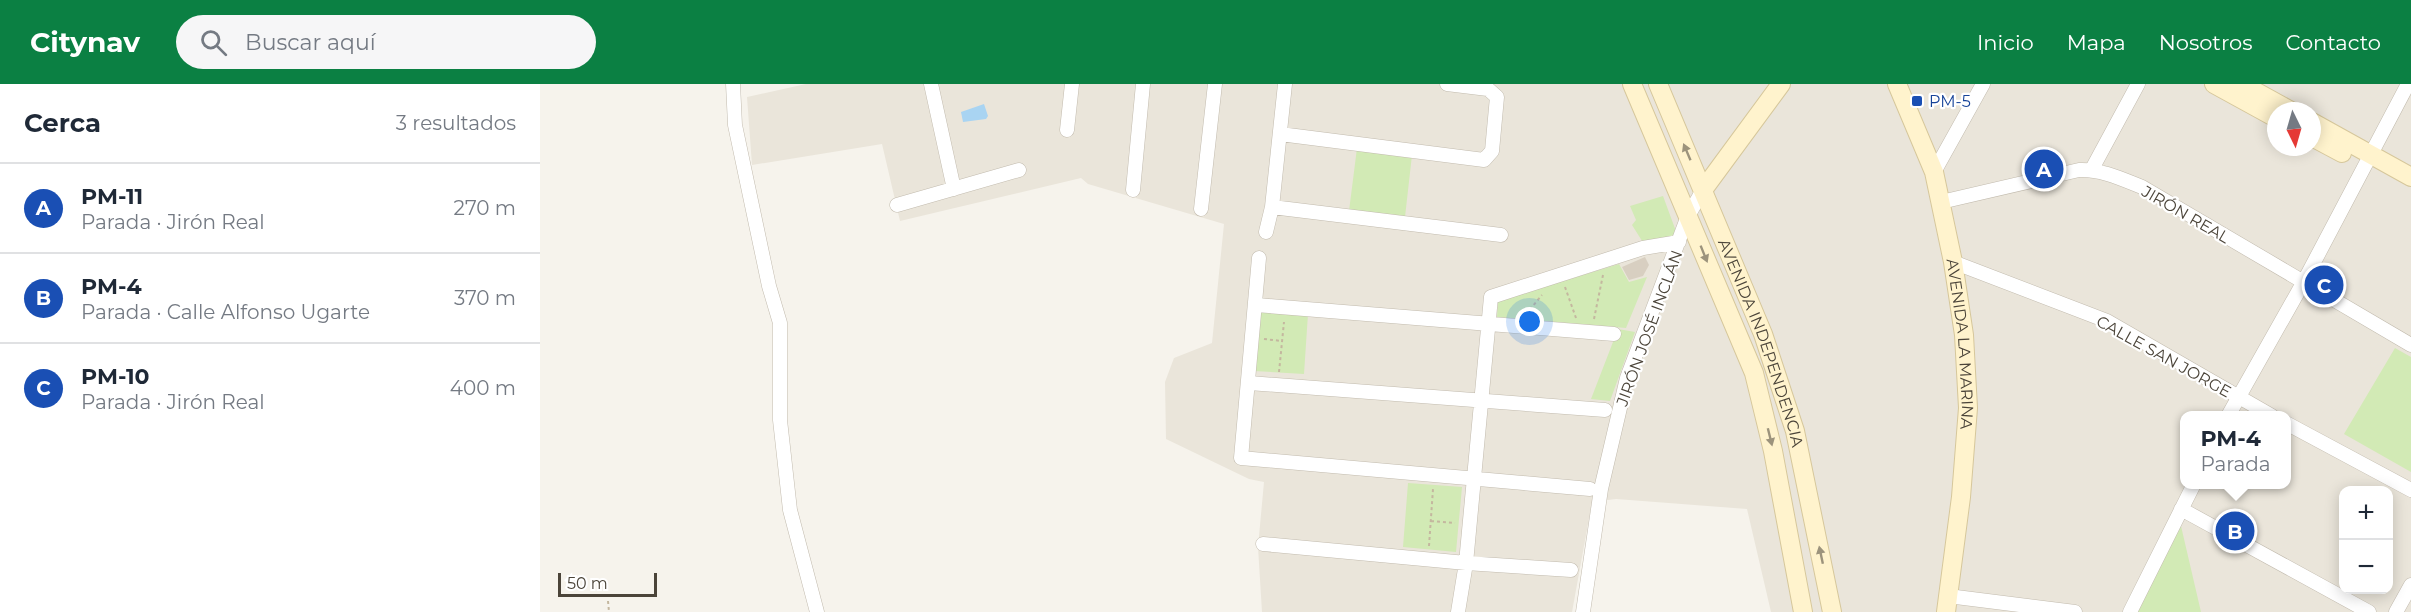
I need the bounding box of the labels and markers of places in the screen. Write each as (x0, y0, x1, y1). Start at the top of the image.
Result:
place label: PM-5 (1929, 92, 1971, 111)
marker: PM-5 (1910, 94, 1924, 108)
pin: A (2024, 146, 2064, 191)
pin: C (2304, 262, 2344, 308)
pin: B (2216, 508, 2254, 554)

